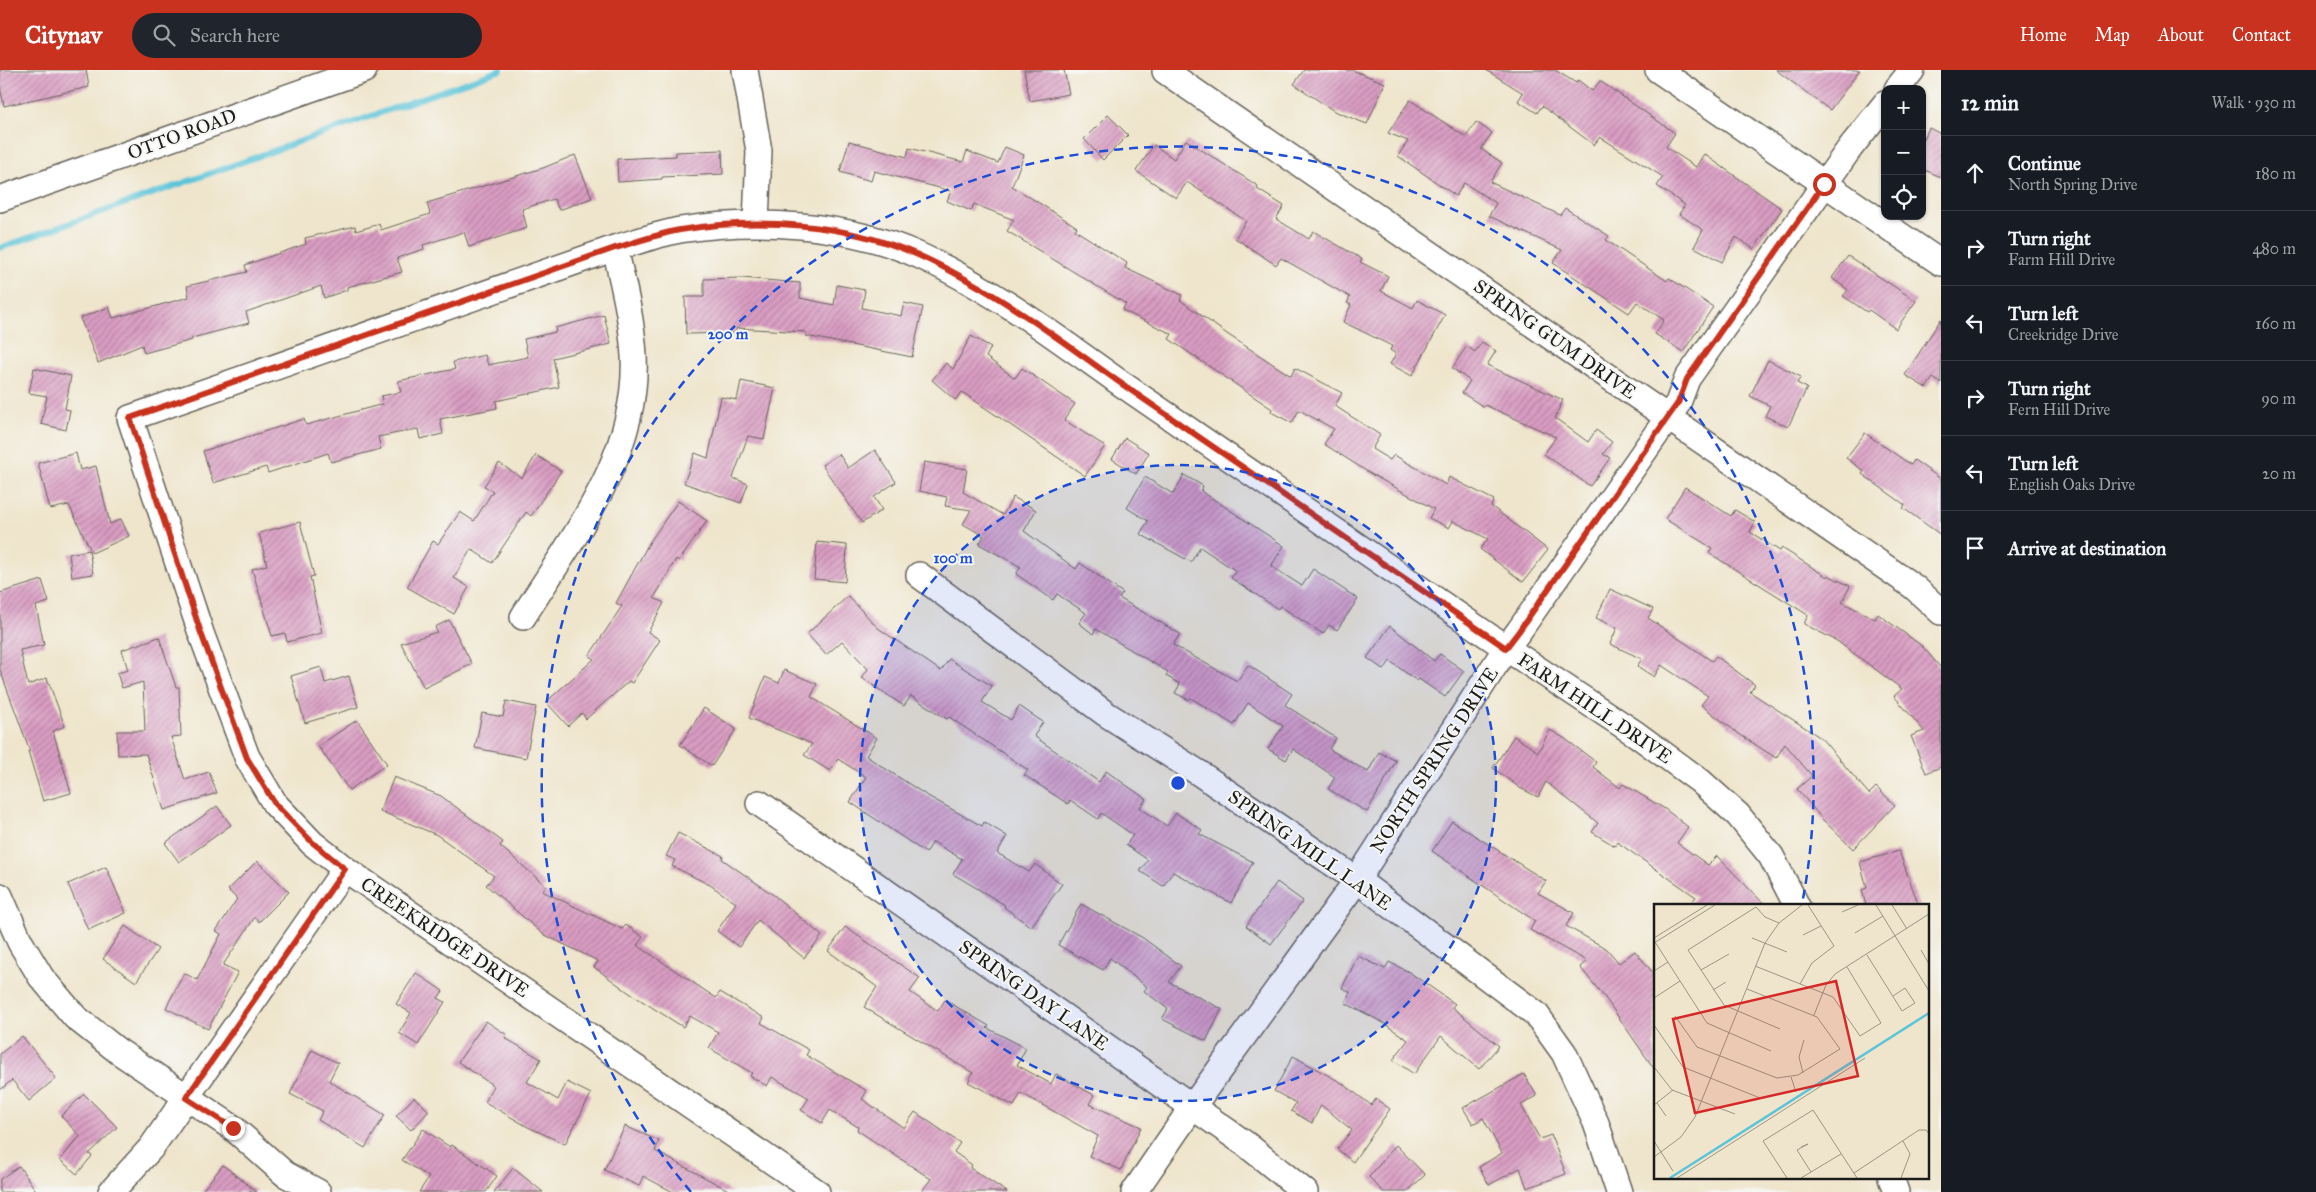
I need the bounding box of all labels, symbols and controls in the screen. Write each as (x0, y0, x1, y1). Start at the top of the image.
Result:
search box (132, 13, 482, 58)
text: Citynav (25, 20, 102, 50)
icon: search (150, 21, 178, 49)
text: Search here (190, 24, 280, 47)
text: Home (2020, 24, 2067, 46)
text: Map (2095, 24, 2130, 46)
text: About (2158, 24, 2204, 46)
text: Contact (2232, 24, 2291, 46)
map controls (1881, 85, 1926, 220)
button: + (1881, 85, 1926, 130)
text: 12 min (1961, 90, 2019, 116)
text: Walk · 930 m (2211, 93, 2296, 112)
street label: OTTO ROAD (124, 104, 240, 164)
button: − (1881, 130, 1926, 175)
text: Continue (2008, 152, 2081, 175)
icon: ahead (1961, 159, 1989, 187)
text: 180 m (2255, 164, 2296, 183)
route start (1813, 173, 1836, 196)
button: locate (1881, 175, 1926, 220)
text: North Spring Drive (2008, 175, 2138, 194)
text: Turn right (2008, 227, 2091, 250)
icon: right (1961, 234, 1989, 262)
text: 480 m (2252, 239, 2296, 258)
text: Farm Hill Drive (2008, 250, 2115, 269)
street label: SPRING GUM DRIVE (1469, 274, 1641, 404)
text: Turn left (2008, 302, 2078, 325)
icon: left (1961, 309, 1989, 337)
text: 160 m (2255, 314, 2296, 333)
text: 200 m (708, 325, 749, 343)
text: Creekridge Drive (2008, 325, 2118, 344)
text: Turn right (2008, 377, 2091, 400)
icon: right (1961, 384, 1989, 412)
text: 90 m (2261, 389, 2296, 408)
text: Fern Hill Drive (2008, 400, 2110, 419)
text: Turn left (2008, 452, 2078, 475)
icon: left (1961, 459, 1989, 487)
text: 20 m (2262, 464, 2296, 483)
text: English Oaks Drive (2008, 475, 2135, 494)
icon: arrive (1961, 534, 1989, 562)
text: Arrive at destination (2008, 537, 2166, 560)
text: 100 m (933, 549, 973, 567)
street label: FARM HILL DRIVE (1513, 648, 1677, 768)
street label: NORTH SPRING DRIVE (1365, 662, 1503, 857)
centre of rings (1169, 774, 1187, 792)
street label: SPRING MILL LANE (1224, 785, 1396, 915)
street label: CREEKRIDGE DRIVE (356, 872, 534, 1002)
inset map (1654, 904, 1928, 1180)
street label: SPRING DAY LANE (955, 935, 1114, 1056)
route end (222, 1117, 245, 1140)

